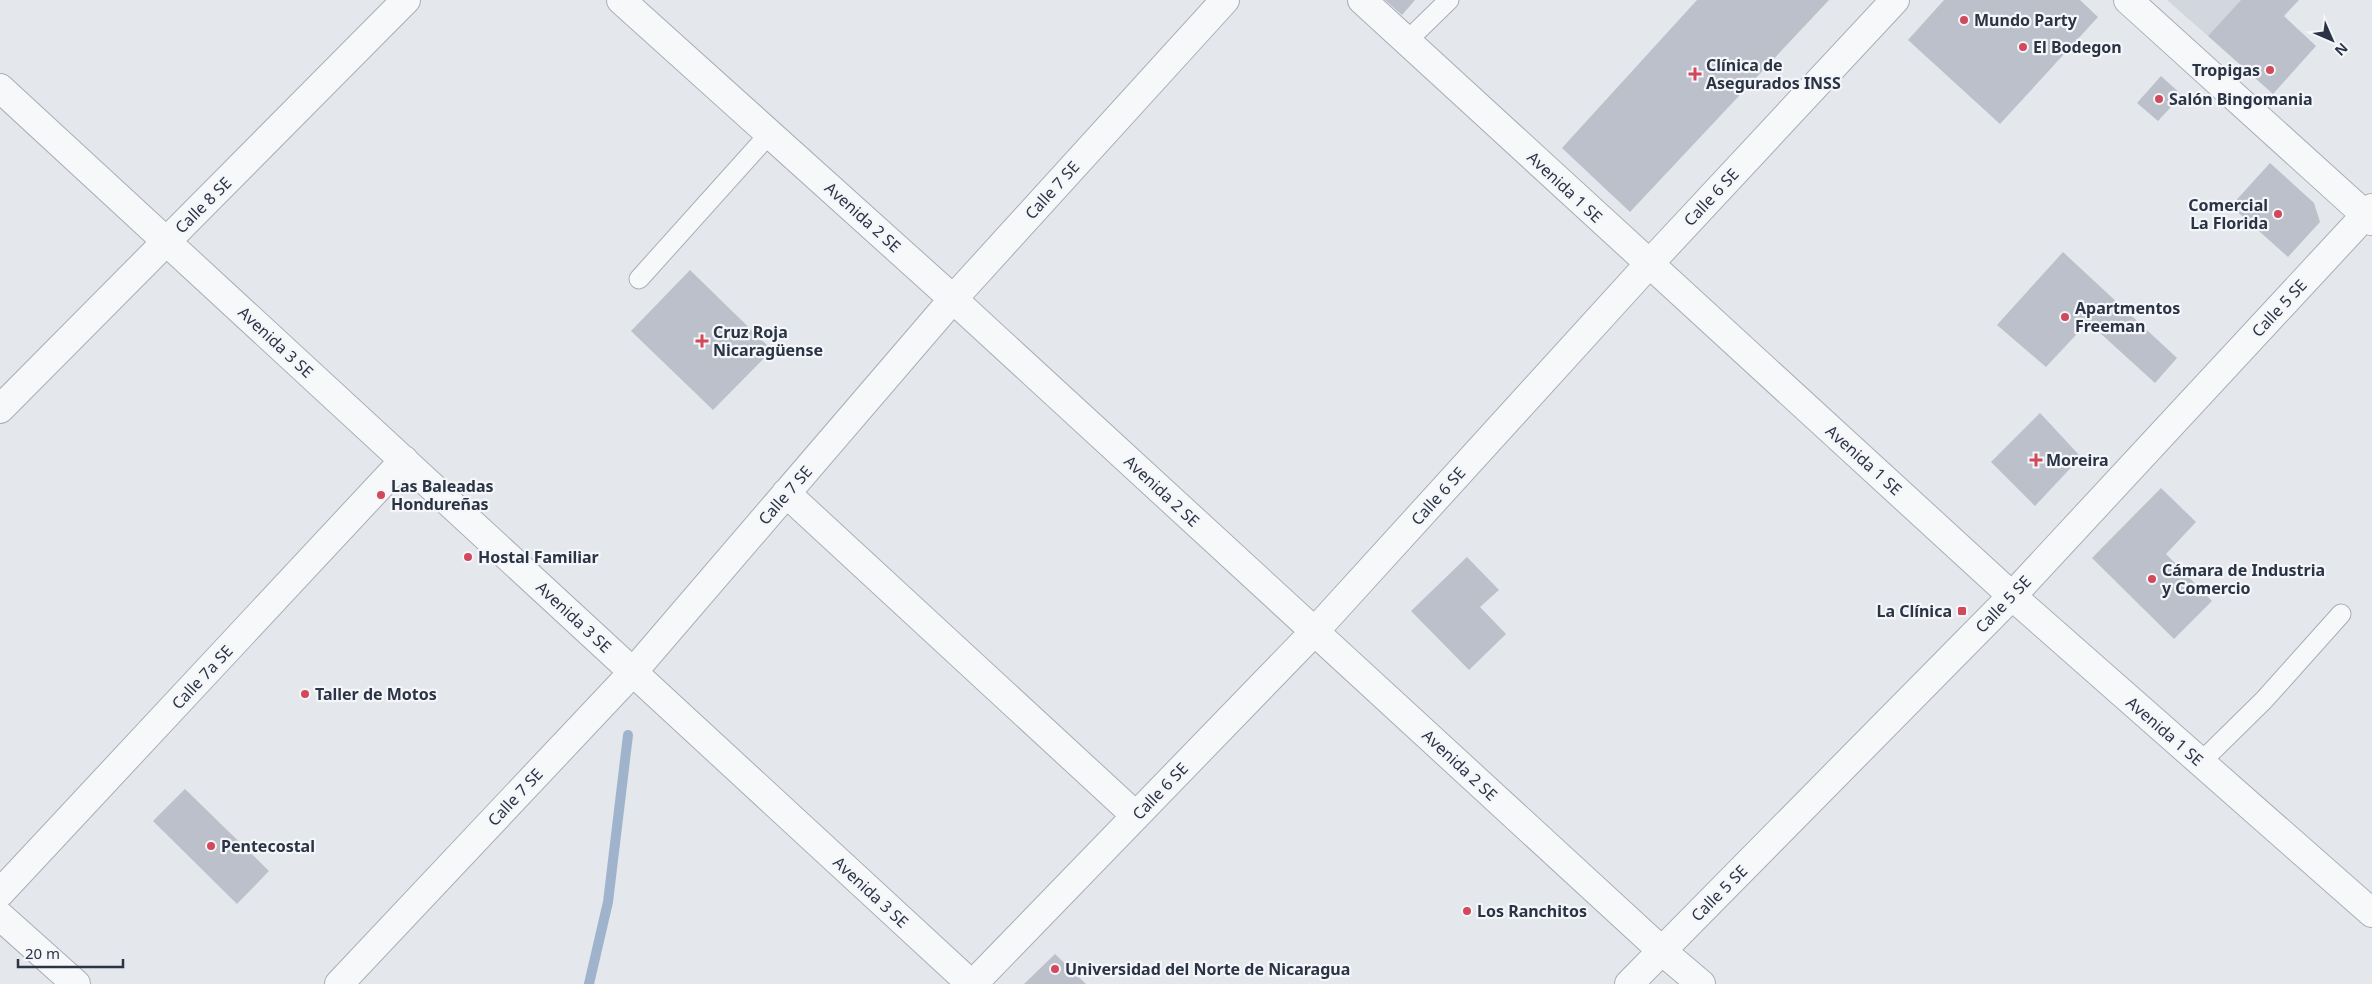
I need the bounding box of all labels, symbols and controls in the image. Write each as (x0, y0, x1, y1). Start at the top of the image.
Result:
place label: Mundo Party (1974, 9, 2078, 31)
marker: Mundo Party (1958, 14, 1970, 26)
north arrow (2307, 15, 2357, 65)
place label: El Bodegon (2033, 36, 2122, 58)
text: N (2331, 39, 2352, 60)
marker: El Bodegon (2017, 41, 2029, 53)
place label: Clínica de Asegurados INSS (1706, 54, 1841, 94)
place label: Tropigas (2192, 59, 2260, 81)
marker: Tropigas (2264, 64, 2276, 76)
marker: Clínica de Asegurados INSS (1688, 67, 1702, 81)
place label: Salón Bingomania (2169, 88, 2313, 110)
marker: Salón Bingomania (2153, 93, 2165, 105)
street label: Avenida 1 SE (1523, 146, 1607, 228)
street label: Calle 7 SE (1020, 156, 1084, 224)
street label: Calle 6 SE (1679, 163, 1743, 231)
street label: Calle 8 SE (170, 172, 236, 238)
street label: Avenida 2 SE (820, 177, 906, 257)
place label: Comercial La Florida (2188, 194, 2268, 234)
marker: Comercial La Florida (2272, 208, 2284, 220)
street label: Calle 5 SE (2247, 274, 2311, 342)
place label: Apartmentos Freeman (2075, 297, 2180, 337)
street label: Avenida 3 SE (234, 301, 318, 383)
marker: Apartmentos Freeman (2059, 311, 2071, 323)
place label: Cruz Roja Nicaragüense (713, 321, 823, 361)
marker: Cruz Roja Nicaragüense (695, 334, 709, 348)
street label: Avenida 1 SE (1821, 420, 1907, 500)
place label: Moreira (2046, 449, 2109, 471)
street label: Avenida 2 SE (1120, 450, 1204, 532)
marker: Moreira (2030, 454, 2042, 466)
street label: Calle 7 SE (753, 461, 817, 529)
street label: Calle 6 SE (1406, 462, 1470, 530)
place label: Las Baleadas Hondureñas (391, 475, 494, 515)
marker: Las Baleadas Hondureñas (375, 489, 387, 501)
place label: Hostal Familiar (478, 546, 599, 568)
marker: Hostal Familiar (462, 551, 474, 563)
place label: Cámara de Industria y Comercio (2162, 559, 2325, 599)
street label: Calle 5 SE (1970, 571, 2036, 637)
marker: Cámara de Industria y Comercio (2146, 573, 2158, 585)
street label: Avenida 3 SE (532, 576, 616, 658)
place label: La Clínica (1876, 600, 1952, 622)
marker: La Clínica (1956, 605, 1968, 617)
street label: Calle 7a SE (167, 640, 237, 714)
place label: Taller de Motos (315, 683, 437, 705)
marker: Taller de Motos (299, 688, 311, 700)
street label: Avenida 1 SE (2122, 691, 2208, 771)
street label: Avenida 2 SE (1418, 724, 1502, 806)
street label: Calle 6 SE (1127, 758, 1193, 824)
street label: Calle 7 SE (483, 763, 547, 831)
place label: Pentecostal (221, 835, 315, 857)
marker: Pentecostal (205, 840, 217, 852)
street label: Avenida 3 SE (829, 851, 913, 933)
street label: Calle 5 SE (1686, 860, 1752, 926)
place label: Los Ranchitos (1477, 900, 1587, 922)
marker: Los Ranchitos (1461, 905, 1473, 917)
scale bar (18, 936, 122, 968)
text: 20 m (25, 943, 60, 963)
place label: Universidad del Norte de Nicaragua (1065, 958, 1350, 980)
marker: Universidad del Norte de Nicaragua (1049, 963, 1061, 975)

